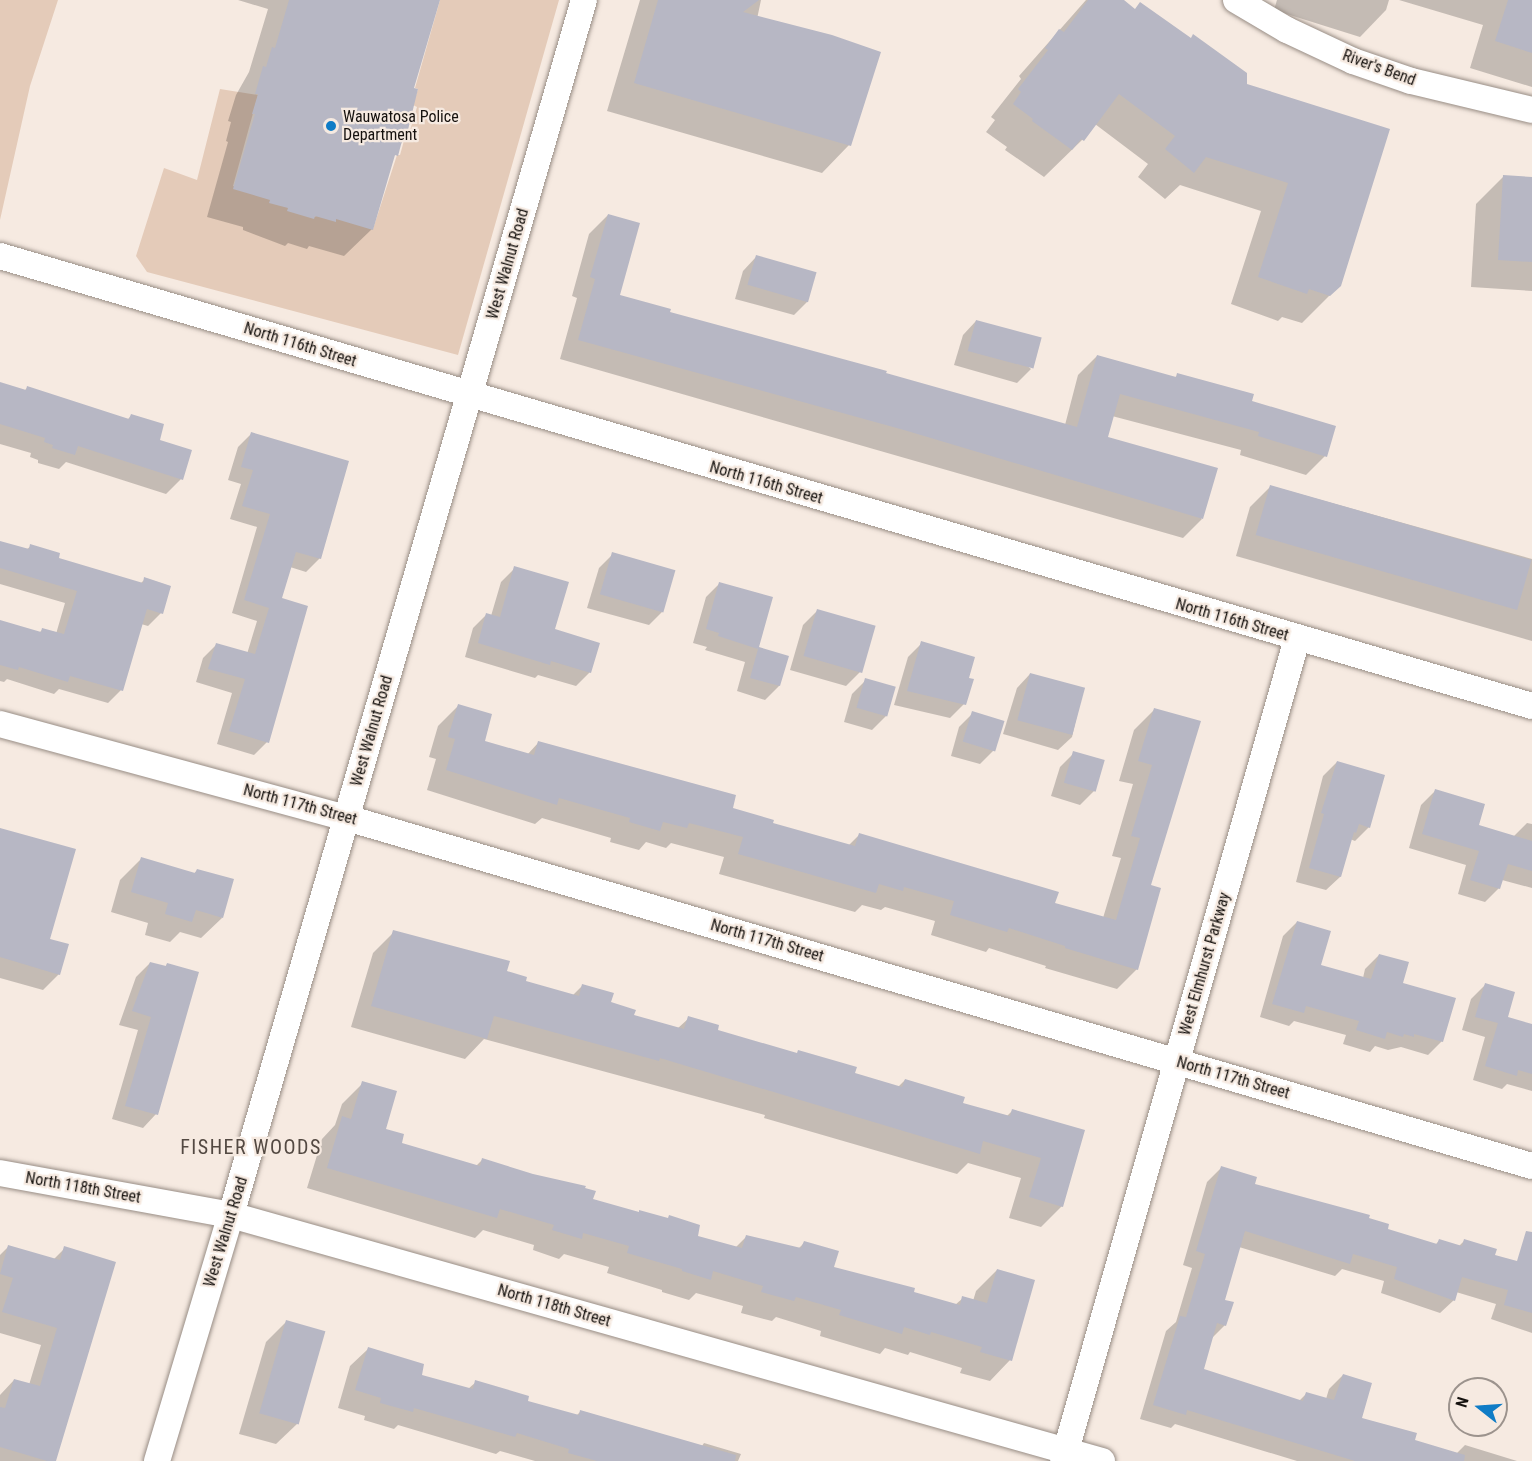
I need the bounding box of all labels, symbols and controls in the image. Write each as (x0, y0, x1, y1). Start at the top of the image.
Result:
street label: River's Bend (1340, 46, 1418, 90)
place label: Wauwatosa Police Department (343, 107, 459, 145)
marker: Wauwatosa Police Department (324, 119, 338, 133)
street label: West Walnut Road (483, 206, 533, 322)
street label: North 116th Street (241, 319, 359, 371)
street label: North 116th Street (707, 458, 825, 508)
street label: North 116th Street (1173, 595, 1291, 645)
street label: West Walnut Road (347, 673, 397, 789)
street label: North 117th Street (241, 781, 359, 829)
street label: West Elmhurst Parkway (1175, 890, 1235, 1038)
street label: North 117th Street (708, 916, 826, 966)
street label: North 117th Street (1174, 1053, 1292, 1103)
district label: FISHER WOODS (180, 1135, 322, 1159)
street label: North 118th Street (24, 1168, 142, 1208)
street label: West Walnut Road (200, 1174, 252, 1290)
street label: North 118th Street (495, 1281, 613, 1331)
north arrow (1448, 1377, 1508, 1437)
text: N (1452, 1395, 1473, 1410)

